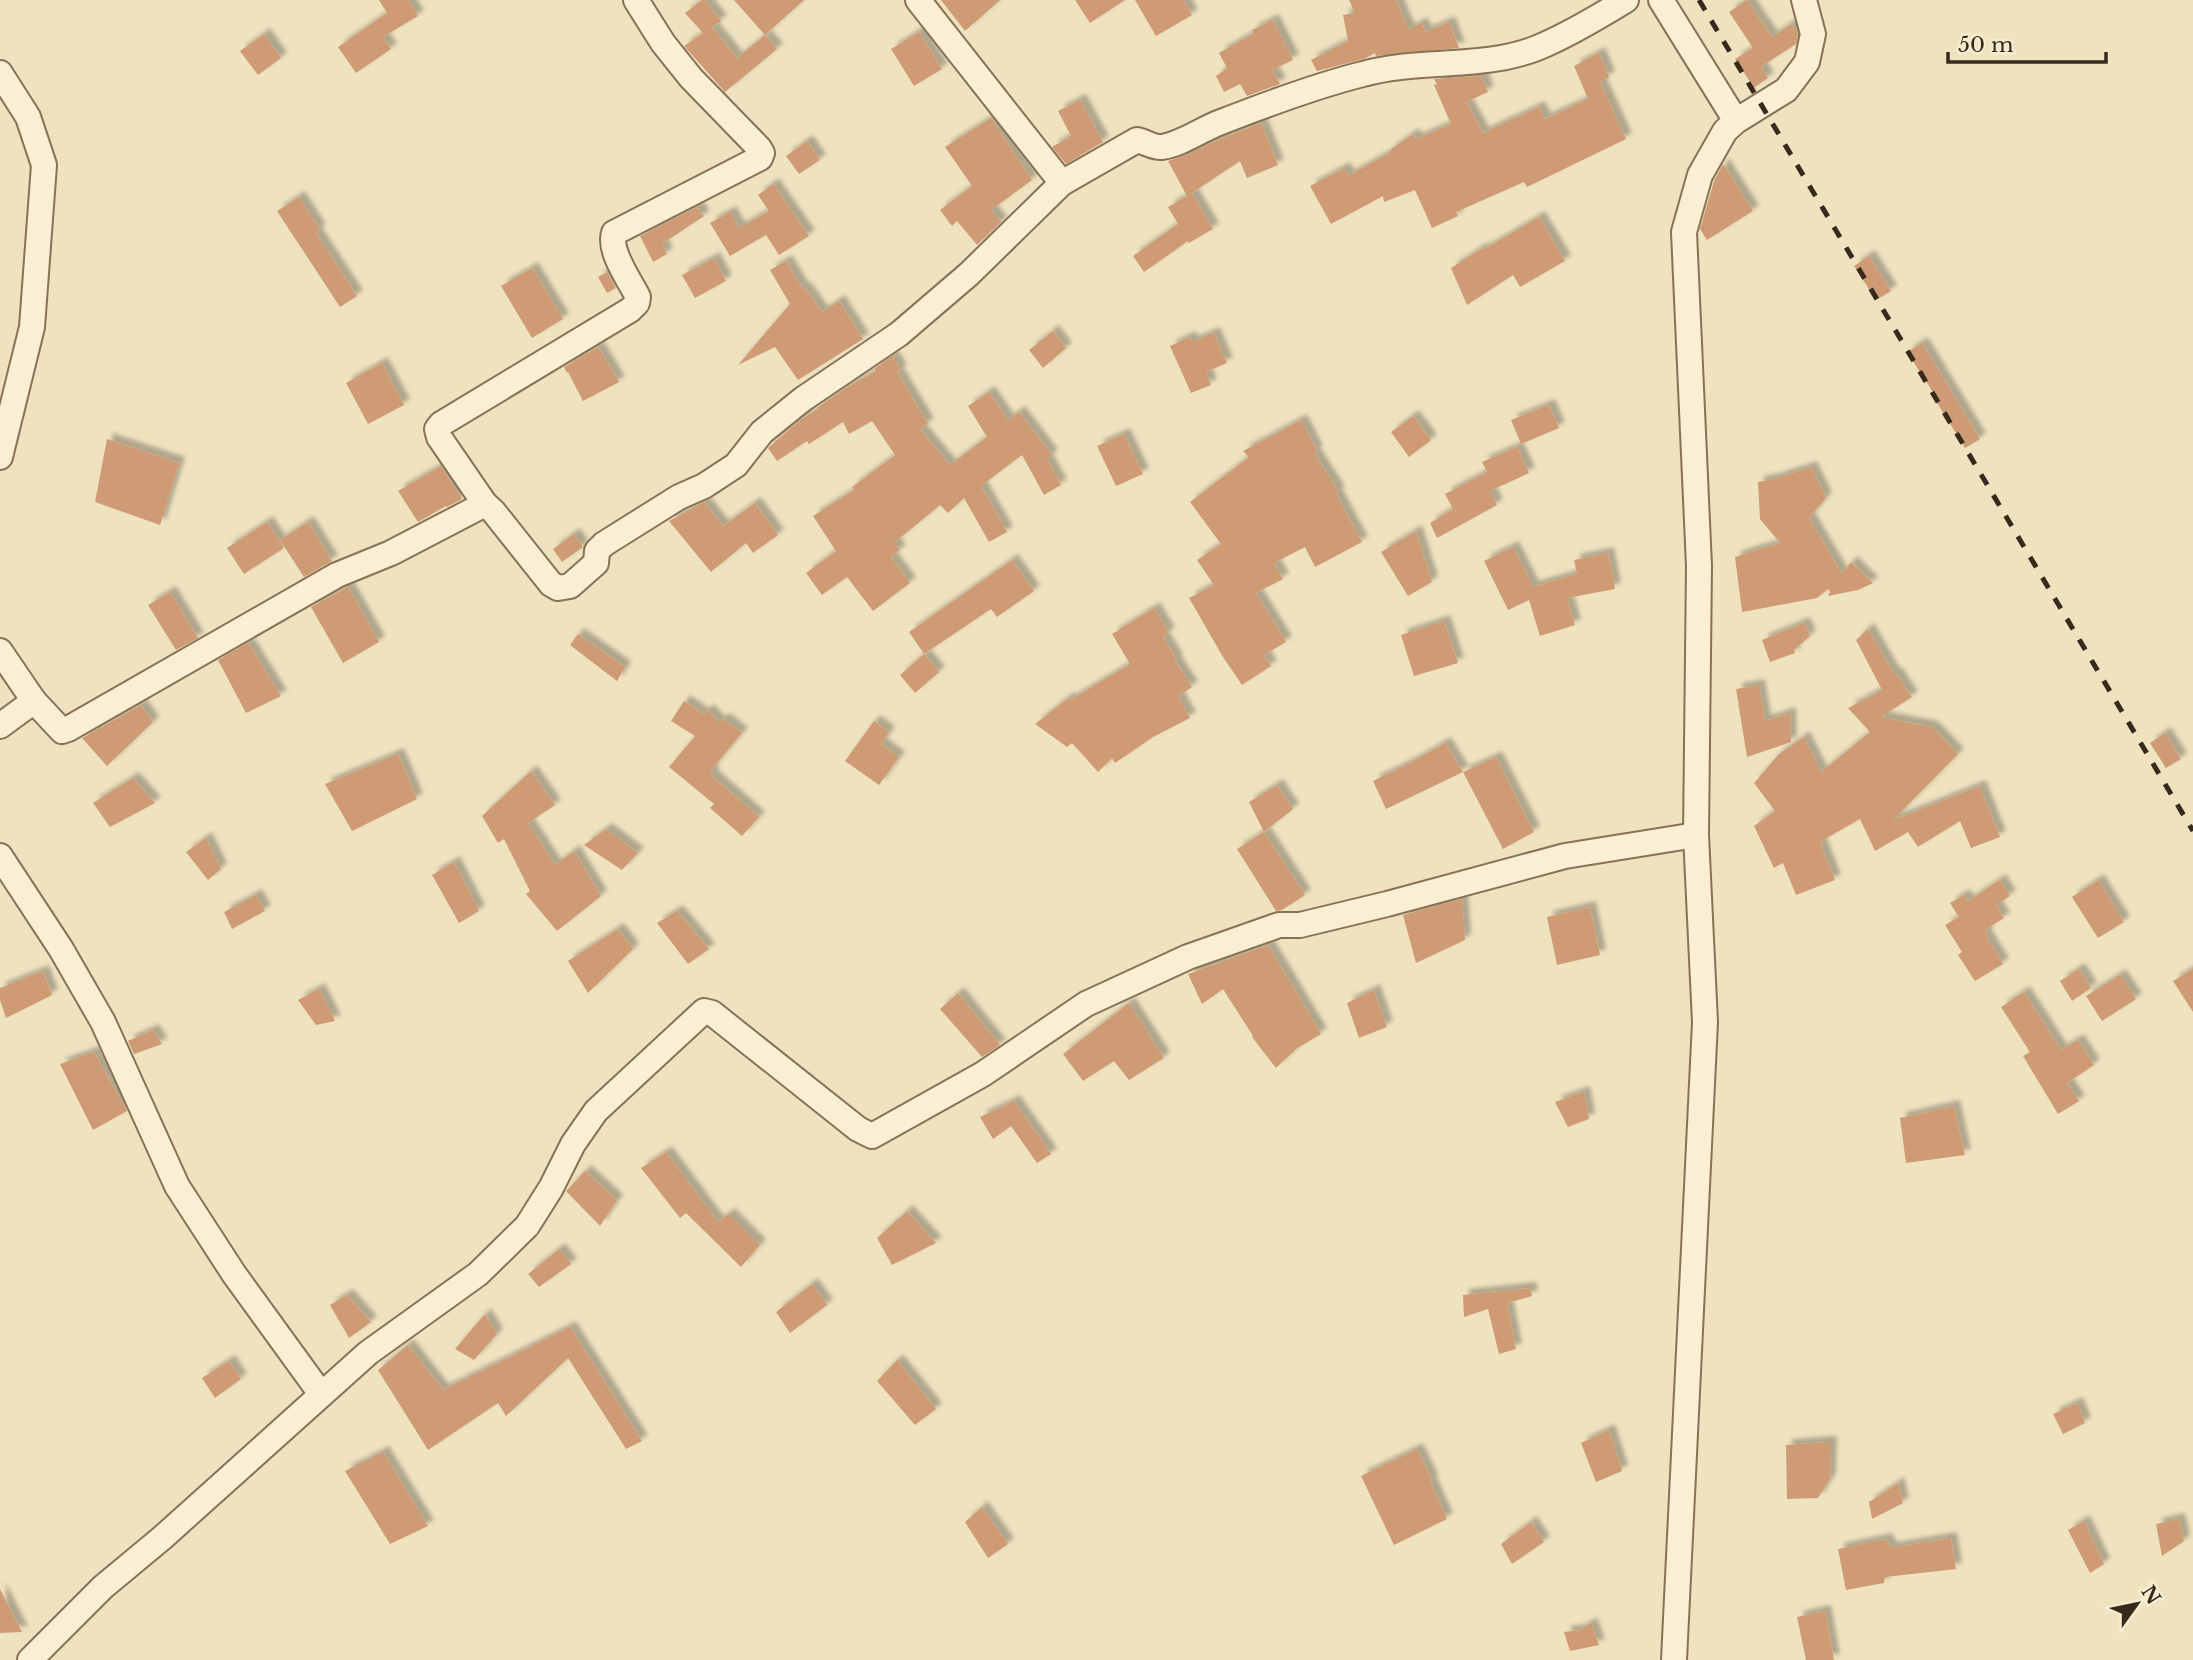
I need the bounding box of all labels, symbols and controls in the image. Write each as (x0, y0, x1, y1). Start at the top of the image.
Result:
scale bar (1948, 21, 2106, 65)
text: 50 m (1958, 32, 2014, 58)
north arrow (2102, 1569, 2172, 1639)
text: N (2136, 1581, 2165, 1609)

